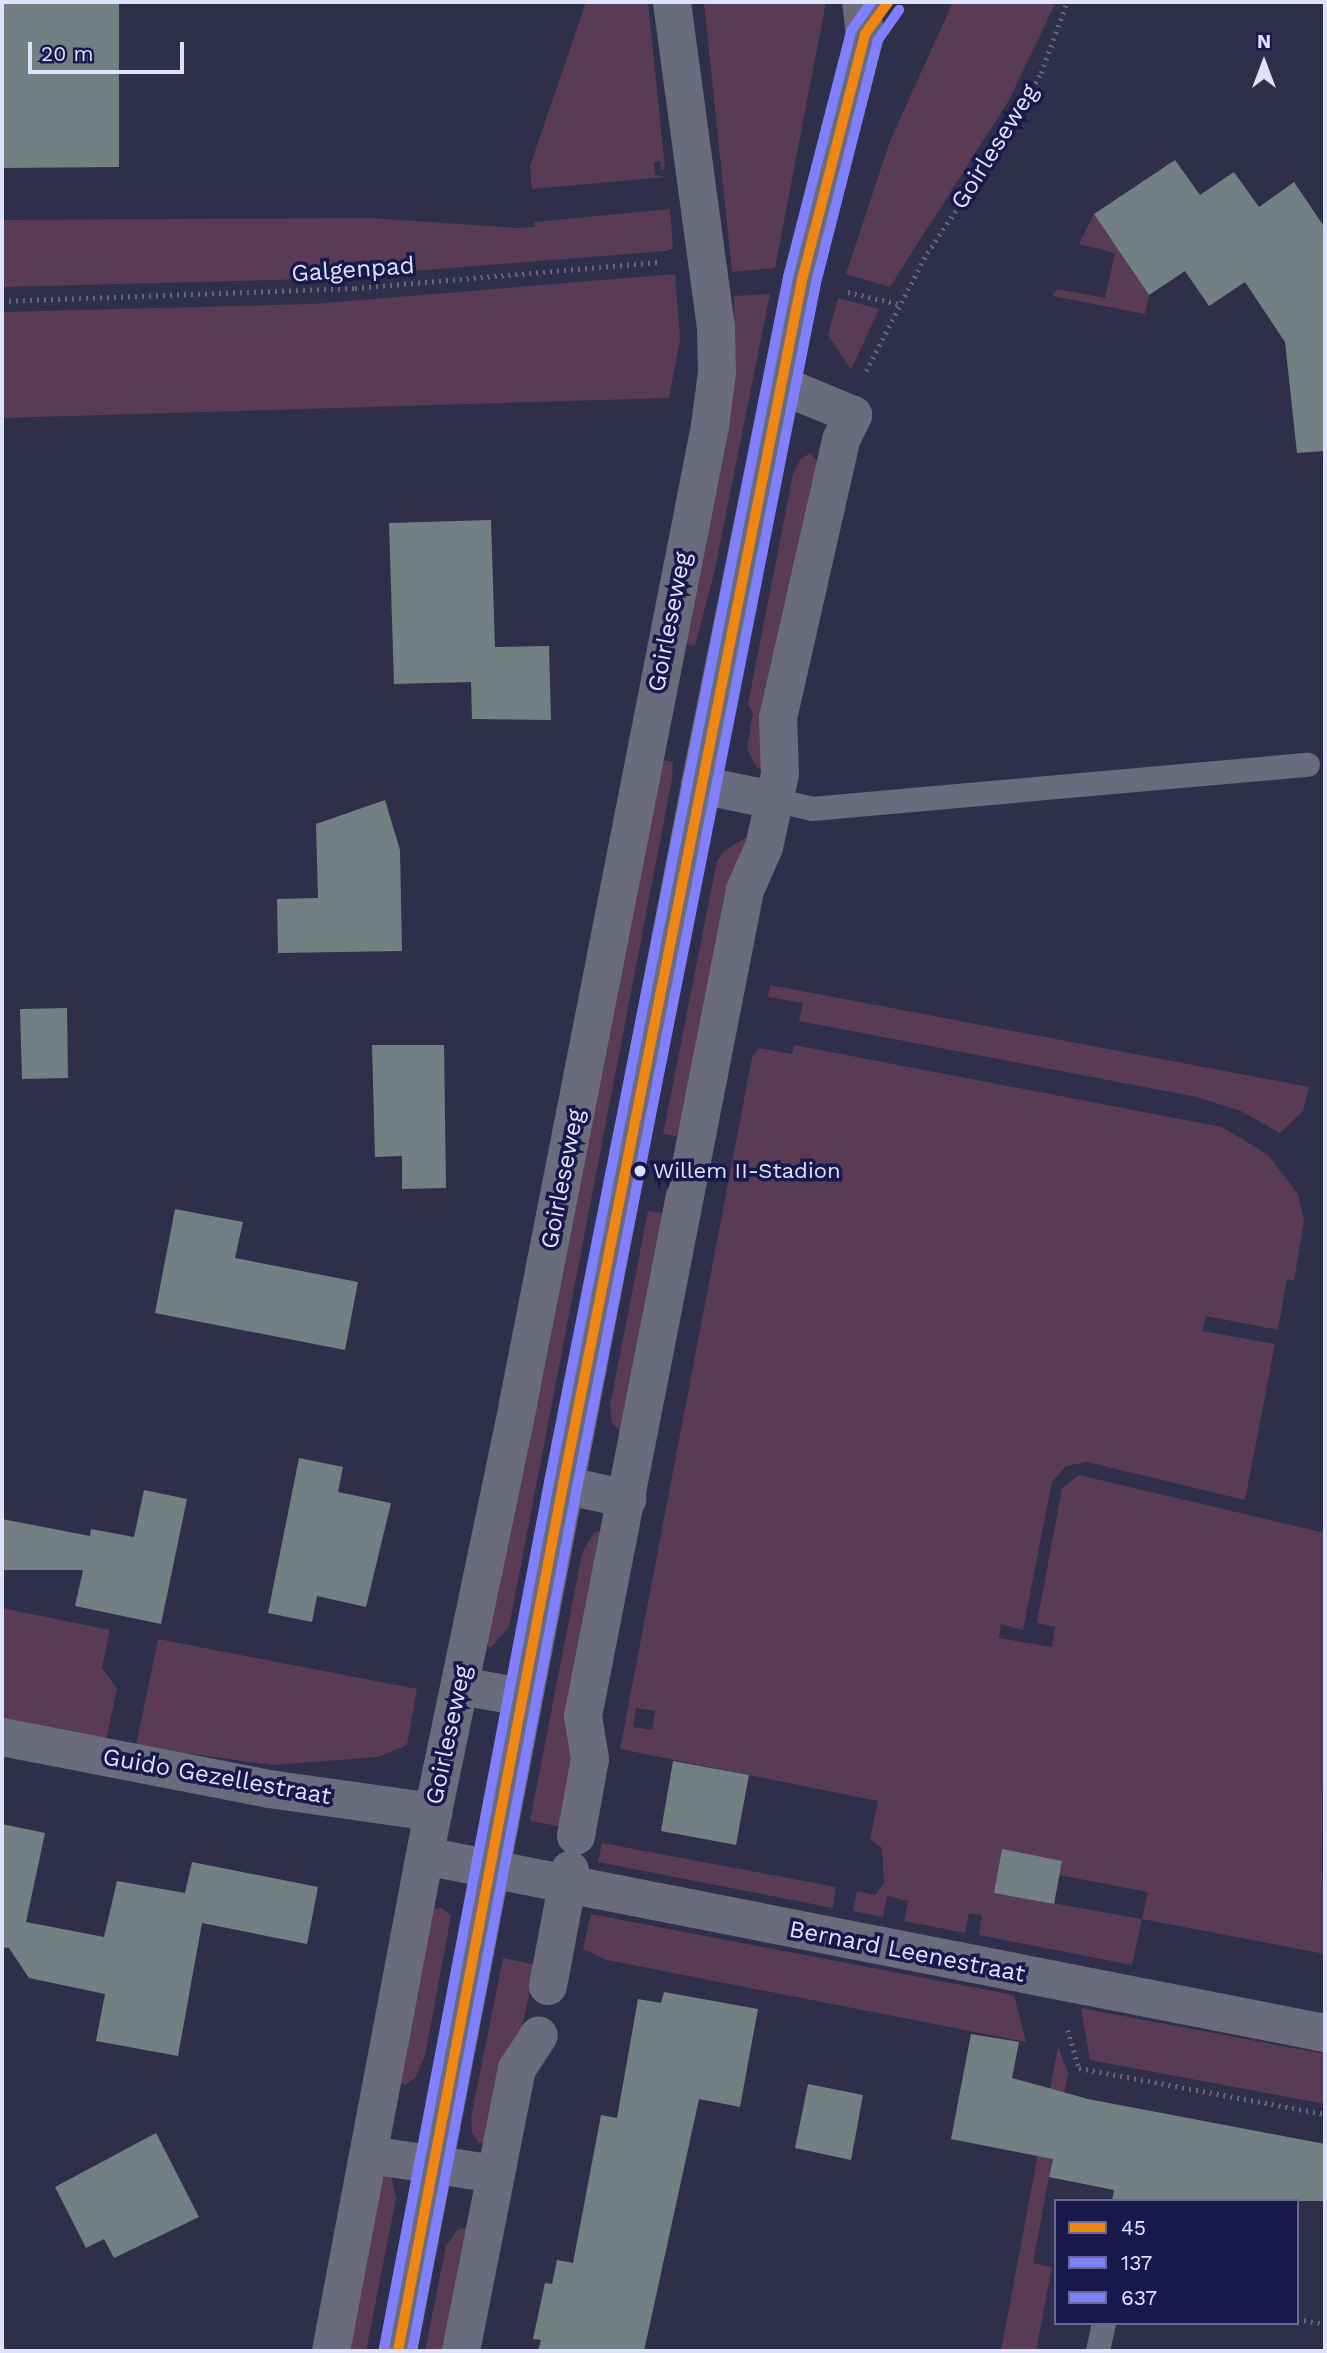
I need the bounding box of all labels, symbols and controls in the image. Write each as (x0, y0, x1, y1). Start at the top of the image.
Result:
scale bar (32, 28, 187, 72)
north arrow (1229, 28, 1299, 98)
text: N (1257, 30, 1271, 53)
text: 20 m (41, 41, 93, 66)
street label: Goirleseweg (945, 79, 1045, 215)
street label: Galgenpad (290, 251, 416, 289)
street label: Goirleseweg (642, 550, 698, 694)
street label: Goirleseweg (535, 1107, 591, 1251)
place label: Willem II-Stadion (653, 1158, 841, 1184)
marker: Willem II-Stadion (633, 1164, 647, 1178)
street label: Goirleseweg (420, 1663, 478, 1807)
street label: Guido Gezellestraat (101, 1743, 333, 1811)
street label: Bernard Leenestraat (787, 1915, 1027, 1989)
legend (1054, 2199, 1299, 2325)
text: 45 (1121, 2215, 1146, 2240)
text: 137 (1121, 2250, 1152, 2275)
text: 637 (1121, 2285, 1157, 2310)

